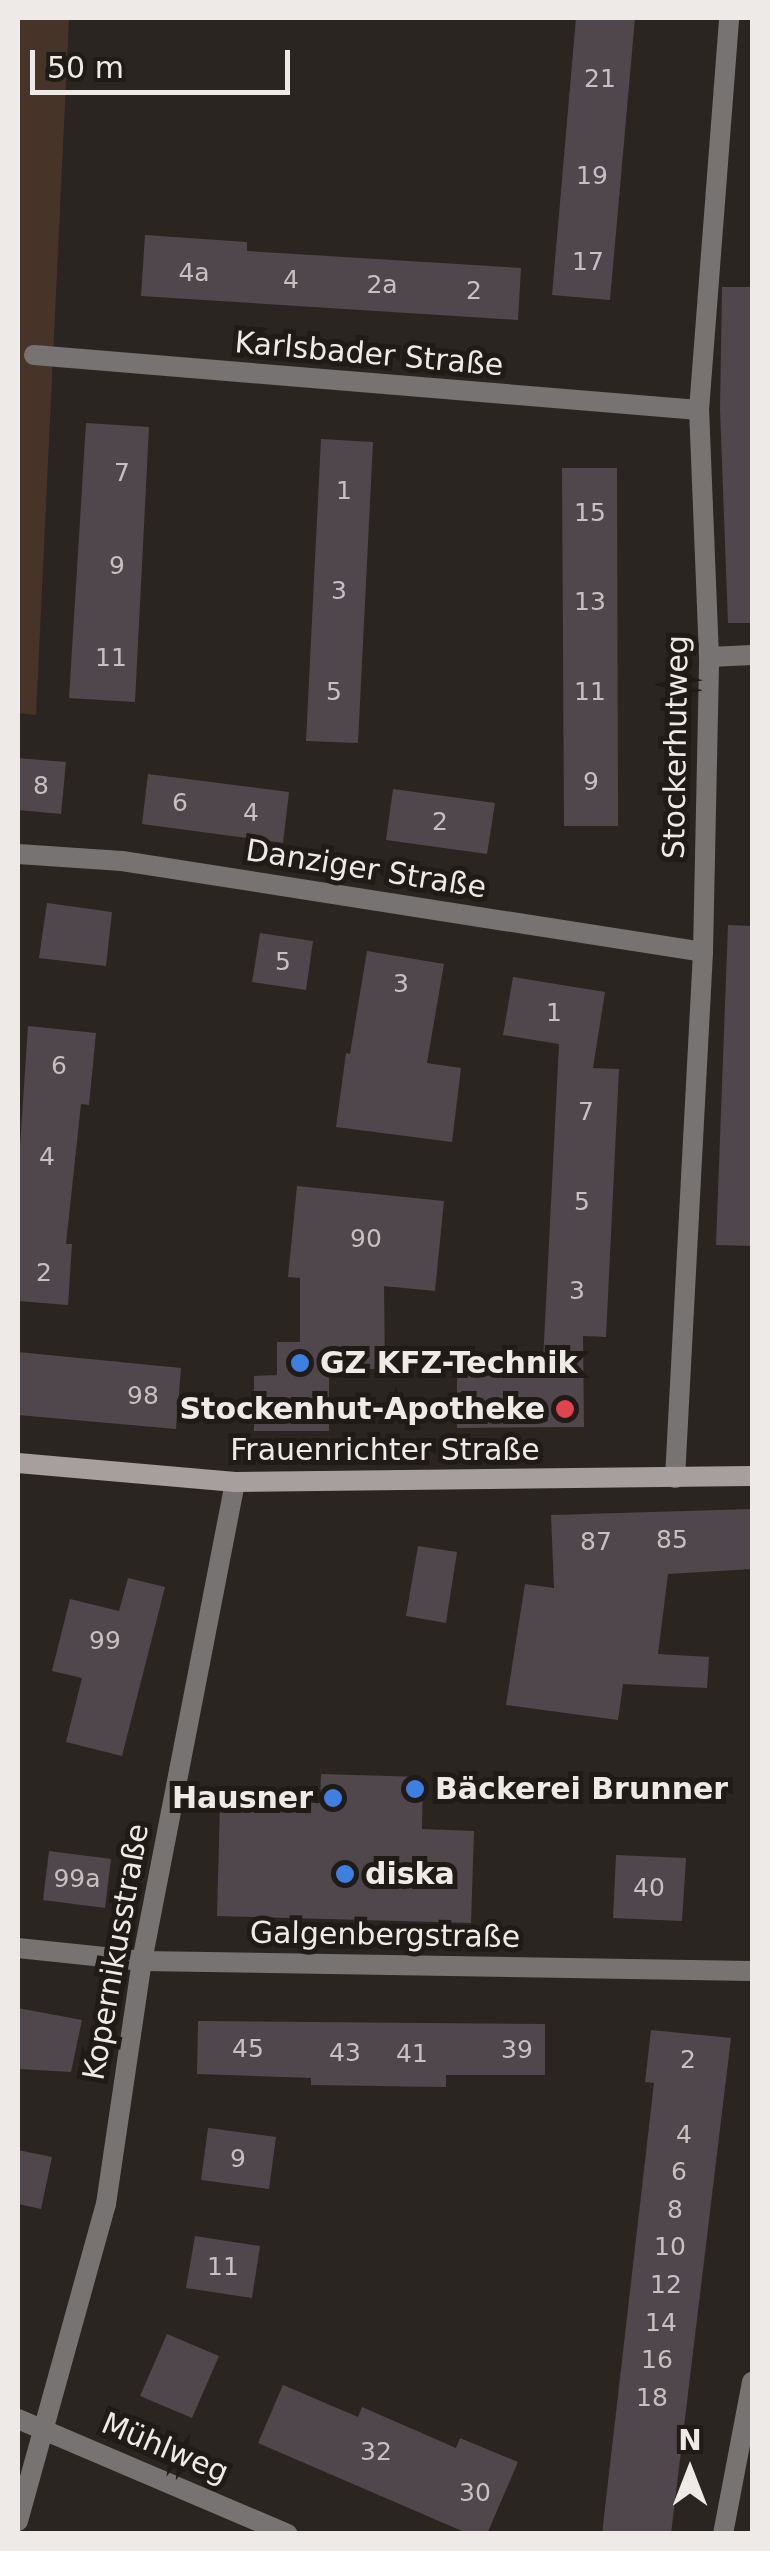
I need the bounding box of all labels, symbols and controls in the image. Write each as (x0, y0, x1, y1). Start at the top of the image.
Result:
scale bar (35, 30, 295, 92)
text: 50 m (47, 50, 124, 85)
house number: 21 (584, 64, 616, 94)
house number: 19 (576, 161, 608, 191)
house number: 17 (572, 247, 604, 277)
house number: 4a (178, 258, 210, 288)
house number: 4 (283, 265, 299, 295)
house number: 2a (366, 270, 398, 300)
house number: 2 (466, 276, 482, 306)
street label: Karlsbader Straße (233, 324, 505, 384)
house number: 7 (114, 458, 130, 488)
house number: 1 (336, 476, 352, 506)
house number: 15 (574, 498, 606, 528)
house number: 9 (109, 551, 125, 581)
house number: 3 (331, 576, 347, 606)
house number: 13 (574, 587, 606, 617)
street label: Stockerhutweg (656, 635, 696, 859)
house number: 11 (95, 643, 127, 673)
house number: 5 (326, 677, 342, 707)
house number: 11 (574, 677, 606, 707)
house number: 9 (583, 767, 599, 797)
house number: 8 (33, 771, 49, 801)
house number: 6 (172, 788, 188, 818)
house number: 4 (243, 798, 259, 828)
house number: 2 (432, 807, 448, 837)
street label: Danziger Straße (243, 832, 489, 906)
house number: 5 (275, 947, 291, 977)
house number: 3 (393, 969, 409, 999)
house number: 1 (546, 998, 562, 1028)
house number: 6 (51, 1051, 67, 1081)
house number: 7 (578, 1097, 594, 1127)
house number: 4 (39, 1142, 55, 1172)
house number: 5 (574, 1187, 590, 1217)
house number: 90 (350, 1224, 382, 1254)
house number: 2 (36, 1258, 52, 1288)
house number: 3 (569, 1276, 585, 1306)
place label: GZ KFZ-Technik (320, 1345, 577, 1381)
marker: GZ KFZ-Technik (289, 1352, 311, 1374)
house number: 98 (127, 1381, 159, 1411)
place label: Stockenhut-Apotheke (179, 1391, 545, 1427)
marker: Stockenhut-Apotheke (554, 1398, 576, 1420)
street label: Frauenrichter Straße (230, 1432, 540, 1468)
house number: 85 (656, 1525, 688, 1555)
house number: 87 (580, 1527, 612, 1557)
house number: 99 (89, 1626, 121, 1656)
place label: Bäckerei Brunner (435, 1771, 728, 1807)
marker: Bäckerei Brunner (404, 1778, 426, 1800)
place label: Hausner (172, 1780, 313, 1816)
marker: Hausner (322, 1787, 344, 1809)
street label: Kopernikusstraße (76, 1821, 156, 2083)
place label: diska (365, 1856, 455, 1892)
marker: diska (334, 1863, 356, 1885)
house number: 99a (53, 1864, 101, 1894)
house number: 40 (633, 1873, 665, 1903)
street label: Galgenbergstraße (250, 1915, 520, 1955)
house number: 45 (232, 2034, 264, 2064)
house number: 39 (501, 2035, 533, 2065)
house number: 43 (329, 2038, 361, 2068)
house number: 41 (396, 2039, 428, 2069)
house number: 2 (680, 2045, 696, 2075)
house number: 4 (676, 2120, 692, 2150)
house number: 9 (230, 2144, 246, 2174)
house number: 6 (671, 2157, 687, 2187)
house number: 8 (667, 2195, 683, 2225)
house number: 10 (654, 2232, 686, 2262)
house number: 11 (207, 2252, 239, 2282)
house number: 12 (650, 2270, 682, 2300)
house number: 14 (645, 2308, 677, 2338)
house number: 16 (641, 2345, 673, 2375)
house number: 18 (636, 2383, 668, 2413)
street label: Mühlweg (96, 2405, 234, 2491)
north arrow (640, 2421, 740, 2521)
text: N (678, 2424, 702, 2457)
house number: 32 (360, 2437, 392, 2467)
house number: 30 (459, 2478, 491, 2508)

